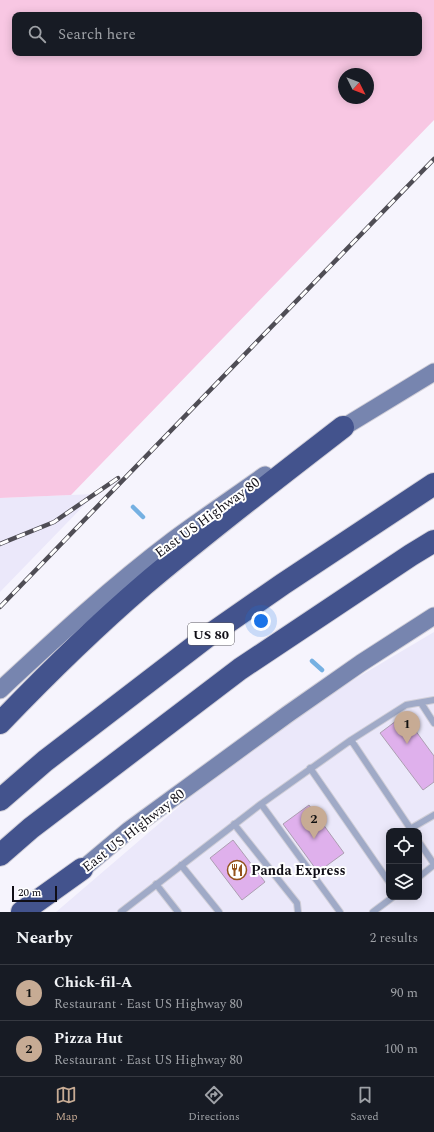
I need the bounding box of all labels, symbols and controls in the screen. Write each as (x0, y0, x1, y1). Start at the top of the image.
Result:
search box (12, 12, 422, 56)
icon: search (26, 23, 48, 45)
text: Search here (58, 23, 136, 46)
north arrow (338, 68, 374, 104)
street label: East US Highway 80 (150, 472, 264, 563)
your location (251, 611, 271, 631)
road number: US 80 (188, 623, 234, 645)
pin: 1 (394, 711, 420, 744)
street label: East US Highway 80 (77, 784, 189, 877)
pin: 2 (301, 806, 327, 839)
map controls (386, 828, 422, 900)
button: locate (386, 828, 422, 864)
restaurant icon: Panda Express (226, 859, 248, 881)
place label: Panda Express (251, 860, 346, 881)
button: layers (386, 864, 422, 900)
scale bar (12, 884, 57, 903)
text: 20 m (18, 884, 41, 901)
text: Nearby (16, 925, 72, 951)
text: 2 results (370, 928, 418, 948)
text: Chick-fil-A (54, 971, 132, 994)
text: 1 (25, 983, 33, 1003)
text: 90 m (391, 983, 418, 1003)
text: Restaurant · East US Highway 80 (54, 994, 243, 1014)
text: Pizza Hut (54, 1027, 123, 1050)
text: 2 (25, 1039, 33, 1059)
text: 100 m (384, 1039, 418, 1059)
text: Restaurant · East US Highway 80 (54, 1050, 243, 1070)
tab: Map (55, 1084, 78, 1125)
tab: Directions (188, 1084, 240, 1125)
tab: Saved (350, 1084, 379, 1125)

